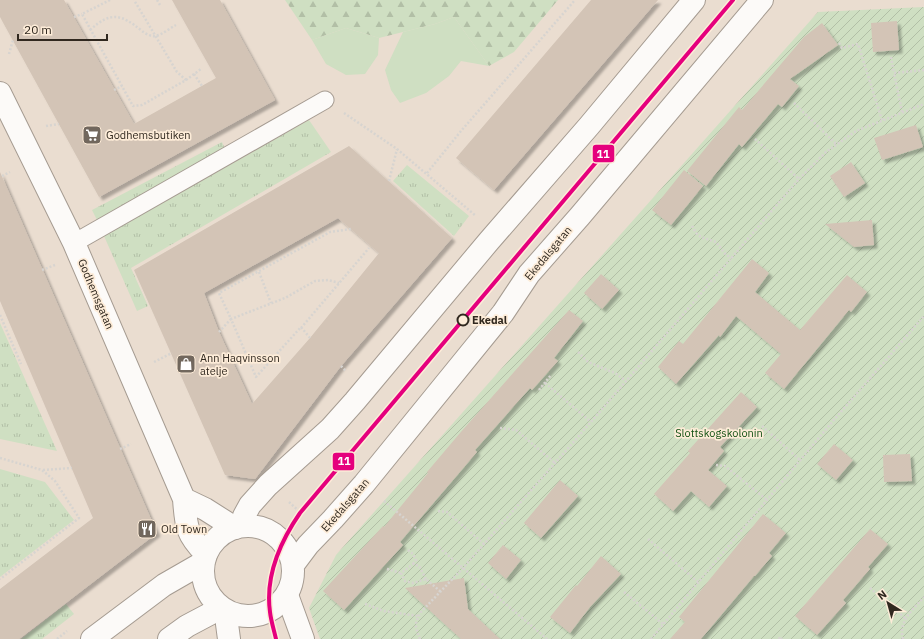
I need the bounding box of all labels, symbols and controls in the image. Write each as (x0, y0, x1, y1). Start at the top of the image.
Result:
scale bar (18, 16, 107, 42)
text: 20 m (24, 22, 52, 37)
supermarket icon: Godhemsbutiken (81, 124, 103, 146)
place label: Godhemsbutiken (106, 128, 191, 142)
line badge: 11 (592, 144, 615, 163)
text: 11 (596, 147, 610, 161)
street label: Ekedalsgatan (521, 223, 575, 283)
street label: Godhemsgatan (75, 257, 117, 331)
marker: Ekedal (456, 313, 470, 327)
place label: Ekedal (472, 313, 508, 327)
place label: Ann Haqvinsson atelje (200, 351, 280, 378)
shop icon: Ann Haqvinsson atelje (175, 353, 197, 375)
park label: Slottskogskolonin (675, 426, 763, 440)
line badge: 11 (332, 452, 355, 471)
text: 11 (337, 454, 351, 468)
street label: Ekedalsgatan (318, 475, 372, 535)
restaurant icon: Old Town (136, 518, 158, 540)
place label: Old Town (161, 522, 207, 536)
north arrow (868, 583, 908, 623)
text: N (875, 587, 889, 603)

